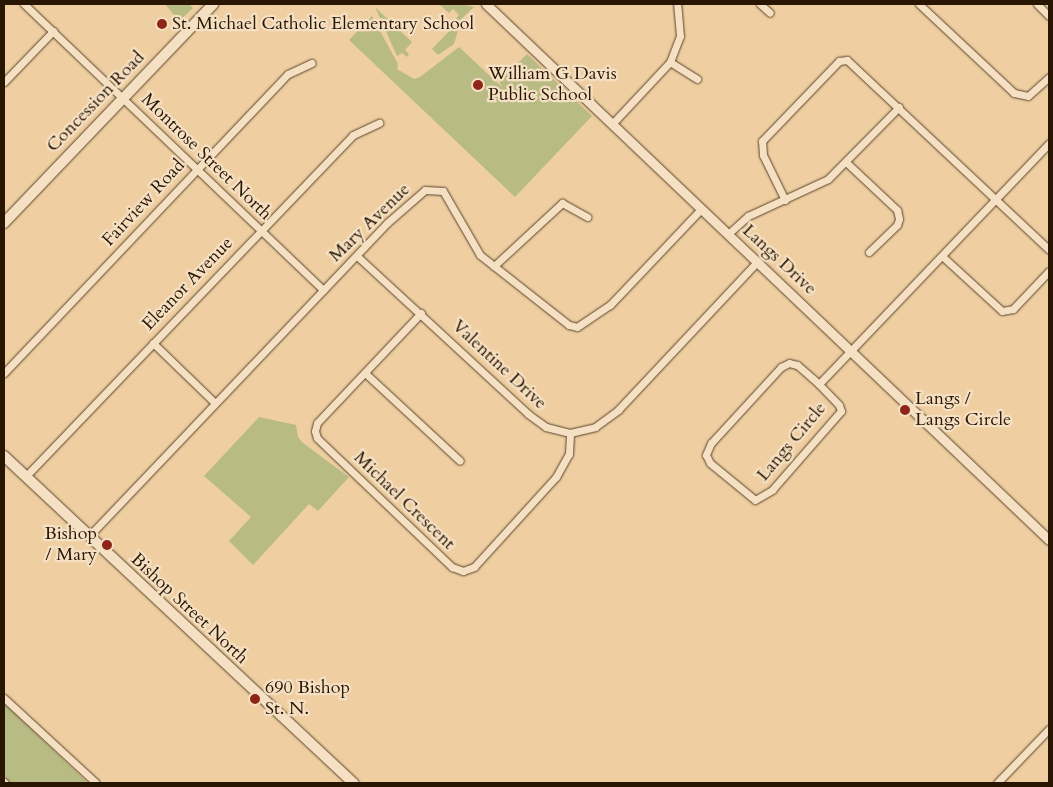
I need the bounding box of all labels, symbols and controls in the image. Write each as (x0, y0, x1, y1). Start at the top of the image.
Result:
place label: St. Michael Catholic Elementary School (172, 13, 474, 35)
marker: St. Michael Catholic Elementary School (156, 18, 168, 30)
street label: Concession Road (43, 47, 149, 157)
place label: William G Davis Public School (488, 64, 617, 106)
marker: William G Davis Public School (472, 79, 484, 91)
street label: Montrose Street North (136, 89, 276, 225)
street label: Fairview Road (98, 155, 190, 251)
street label: Mary Avenue (325, 179, 415, 267)
street label: Langs Drive (737, 220, 821, 300)
street label: Eleanor Avenue (138, 233, 238, 335)
street label: Valentine Drive (447, 316, 551, 414)
place label: Langs / Langs Circle (915, 389, 1011, 432)
street label: Langs Circle (753, 398, 831, 486)
marker: Langs / Langs Circle (899, 404, 911, 416)
street label: Michael Crescent (349, 447, 459, 555)
place label: Bishop / Mary (44, 524, 97, 566)
marker: Bishop / Mary (101, 539, 113, 551)
street label: Bishop Street North (126, 549, 252, 669)
place label: 690 Bishop St. N. (265, 678, 350, 721)
marker: 690 Bishop St. N. (249, 693, 261, 705)

